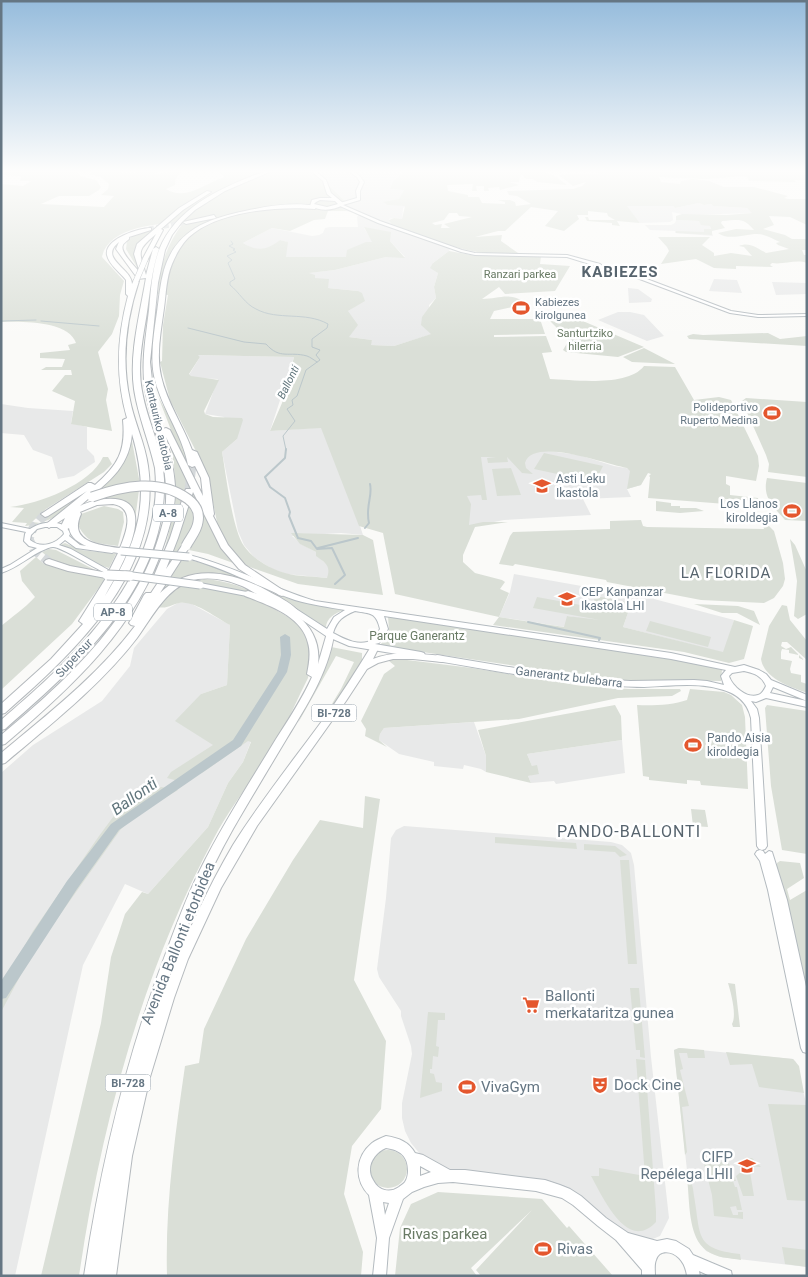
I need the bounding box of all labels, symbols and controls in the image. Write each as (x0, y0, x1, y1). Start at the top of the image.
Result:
district label: KABIEZES (582, 263, 658, 281)
park label: Ranzari parkea (484, 268, 556, 281)
place label: Kabiezes kirolgunea (535, 296, 586, 322)
sports icon: Kabiezes kirolgunea (511, 298, 531, 318)
park label: Santurtziko hilerria (557, 327, 613, 353)
water label: Ballonti (275, 363, 302, 401)
street label: Kantauriko autobia (142, 379, 175, 472)
place label: Polideportivo Ruperto Medina (680, 401, 758, 427)
sports icon: Polideportivo Ruperto Medina (762, 403, 782, 423)
place label: Asti Leku Ikastola (556, 472, 605, 500)
school or university icon: Asti Leku Ikastola (532, 476, 552, 496)
place label: Los Llanos kiroldegia (720, 497, 778, 525)
sports icon: Los Llanos kiroldegia (782, 501, 802, 521)
road number: A-8 (153, 504, 183, 522)
district label: LA FLORIDA (681, 564, 771, 582)
place label: CEP Kanpanzar Ikastola LHI (581, 585, 663, 613)
school or university icon: CEP Kanpanzar Ikastola LHI (557, 589, 577, 609)
road number: AP-8 (94, 604, 132, 620)
park label: Parque Ganerantz (369, 629, 465, 643)
street label: Supersur (53, 636, 95, 680)
street label: Ganerantz bulebarra (515, 663, 623, 691)
road number: BI-728 (312, 704, 356, 721)
place label: Pando Aisia kiroldegia (707, 731, 771, 759)
sports icon: Pando Aisia kiroldegia (683, 735, 703, 755)
water label: Ballonti (108, 774, 161, 819)
district label: PANDO-BALLONTI (557, 822, 701, 841)
street label: Avenida Ballonti etorbidea (137, 859, 219, 1027)
place label: Ballonti merkataritza gunea (545, 987, 674, 1022)
supermarket icon: Ballonti merkataritza gunea (521, 995, 541, 1015)
road number: BI-728 (106, 1074, 150, 1092)
theatre icon: Dock Cine (590, 1075, 610, 1095)
place label: Dock Cine (614, 1076, 681, 1094)
sports icon: VivaGym (457, 1077, 477, 1097)
place label: VivaGym (481, 1078, 540, 1096)
place label: CIFP Repélega LHII (641, 1148, 733, 1183)
school or university icon: CIFP Repélega LHII (737, 1156, 757, 1176)
park label: Rivas parkea (403, 1225, 487, 1243)
sports icon: Rivas (533, 1239, 553, 1259)
place label: Rivas (557, 1240, 593, 1258)

